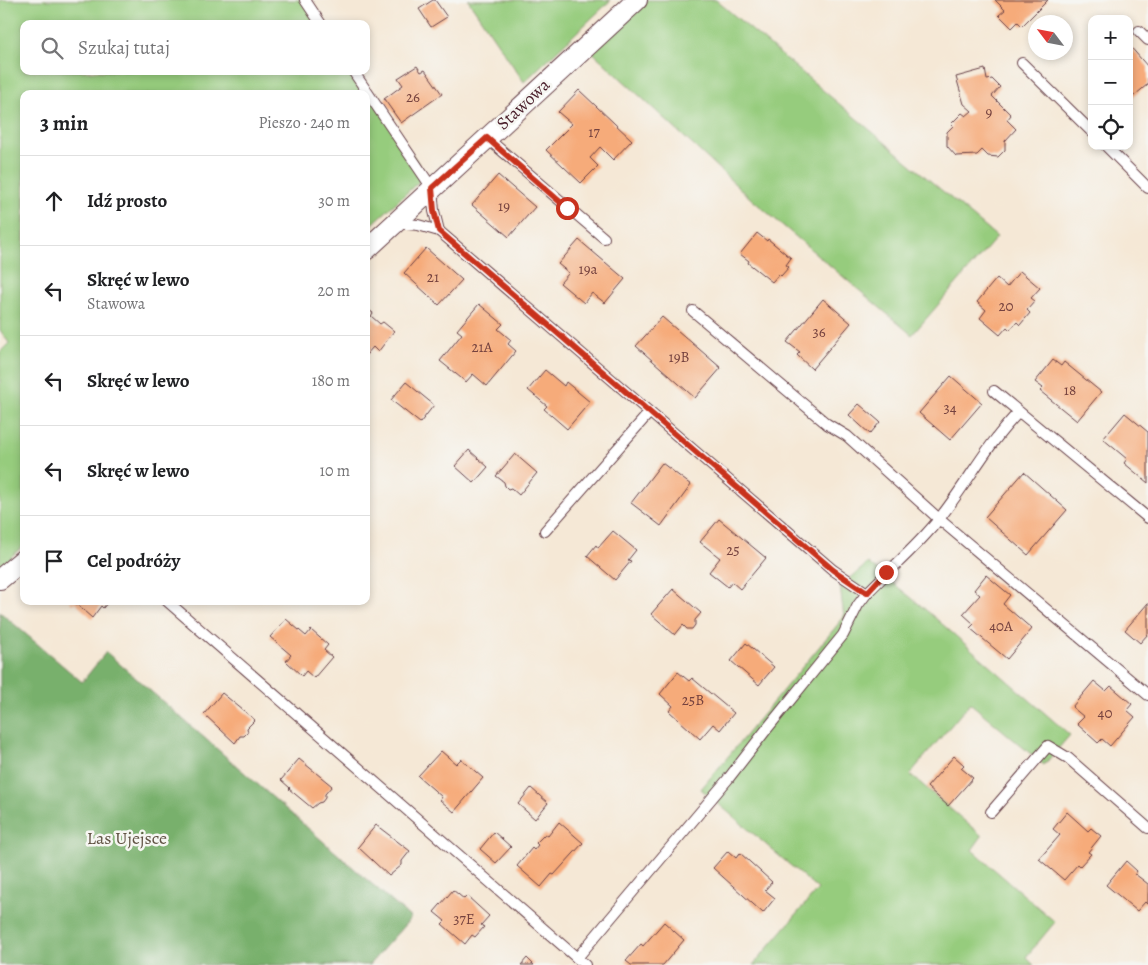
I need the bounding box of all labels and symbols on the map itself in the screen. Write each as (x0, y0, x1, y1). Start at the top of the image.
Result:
north arrow (1028, 15, 1073, 60)
street label: Stawowa (491, 73, 556, 135)
house number: 26 (406, 87, 420, 107)
house number: 9 (986, 102, 993, 122)
house number: 17 (588, 122, 600, 142)
house number: 19 (498, 196, 510, 216)
route start (556, 197, 579, 220)
house number: 19a (579, 259, 597, 279)
house number: 21 (427, 267, 439, 287)
house number: 20 (998, 296, 1014, 316)
house number: 36 (812, 322, 826, 342)
house number: 21A (471, 337, 493, 357)
house number: 19B (669, 347, 689, 367)
house number: 18 (1064, 380, 1076, 400)
house number: 34 (943, 398, 957, 418)
house number: 25 (726, 540, 740, 560)
route end (875, 561, 898, 584)
house number: 40A (989, 616, 1013, 636)
house number: 25B (682, 690, 704, 710)
house number: 40 (1098, 703, 1112, 723)
park label: Las Ujejsce (87, 826, 167, 850)
house number: 37E (453, 909, 475, 929)

